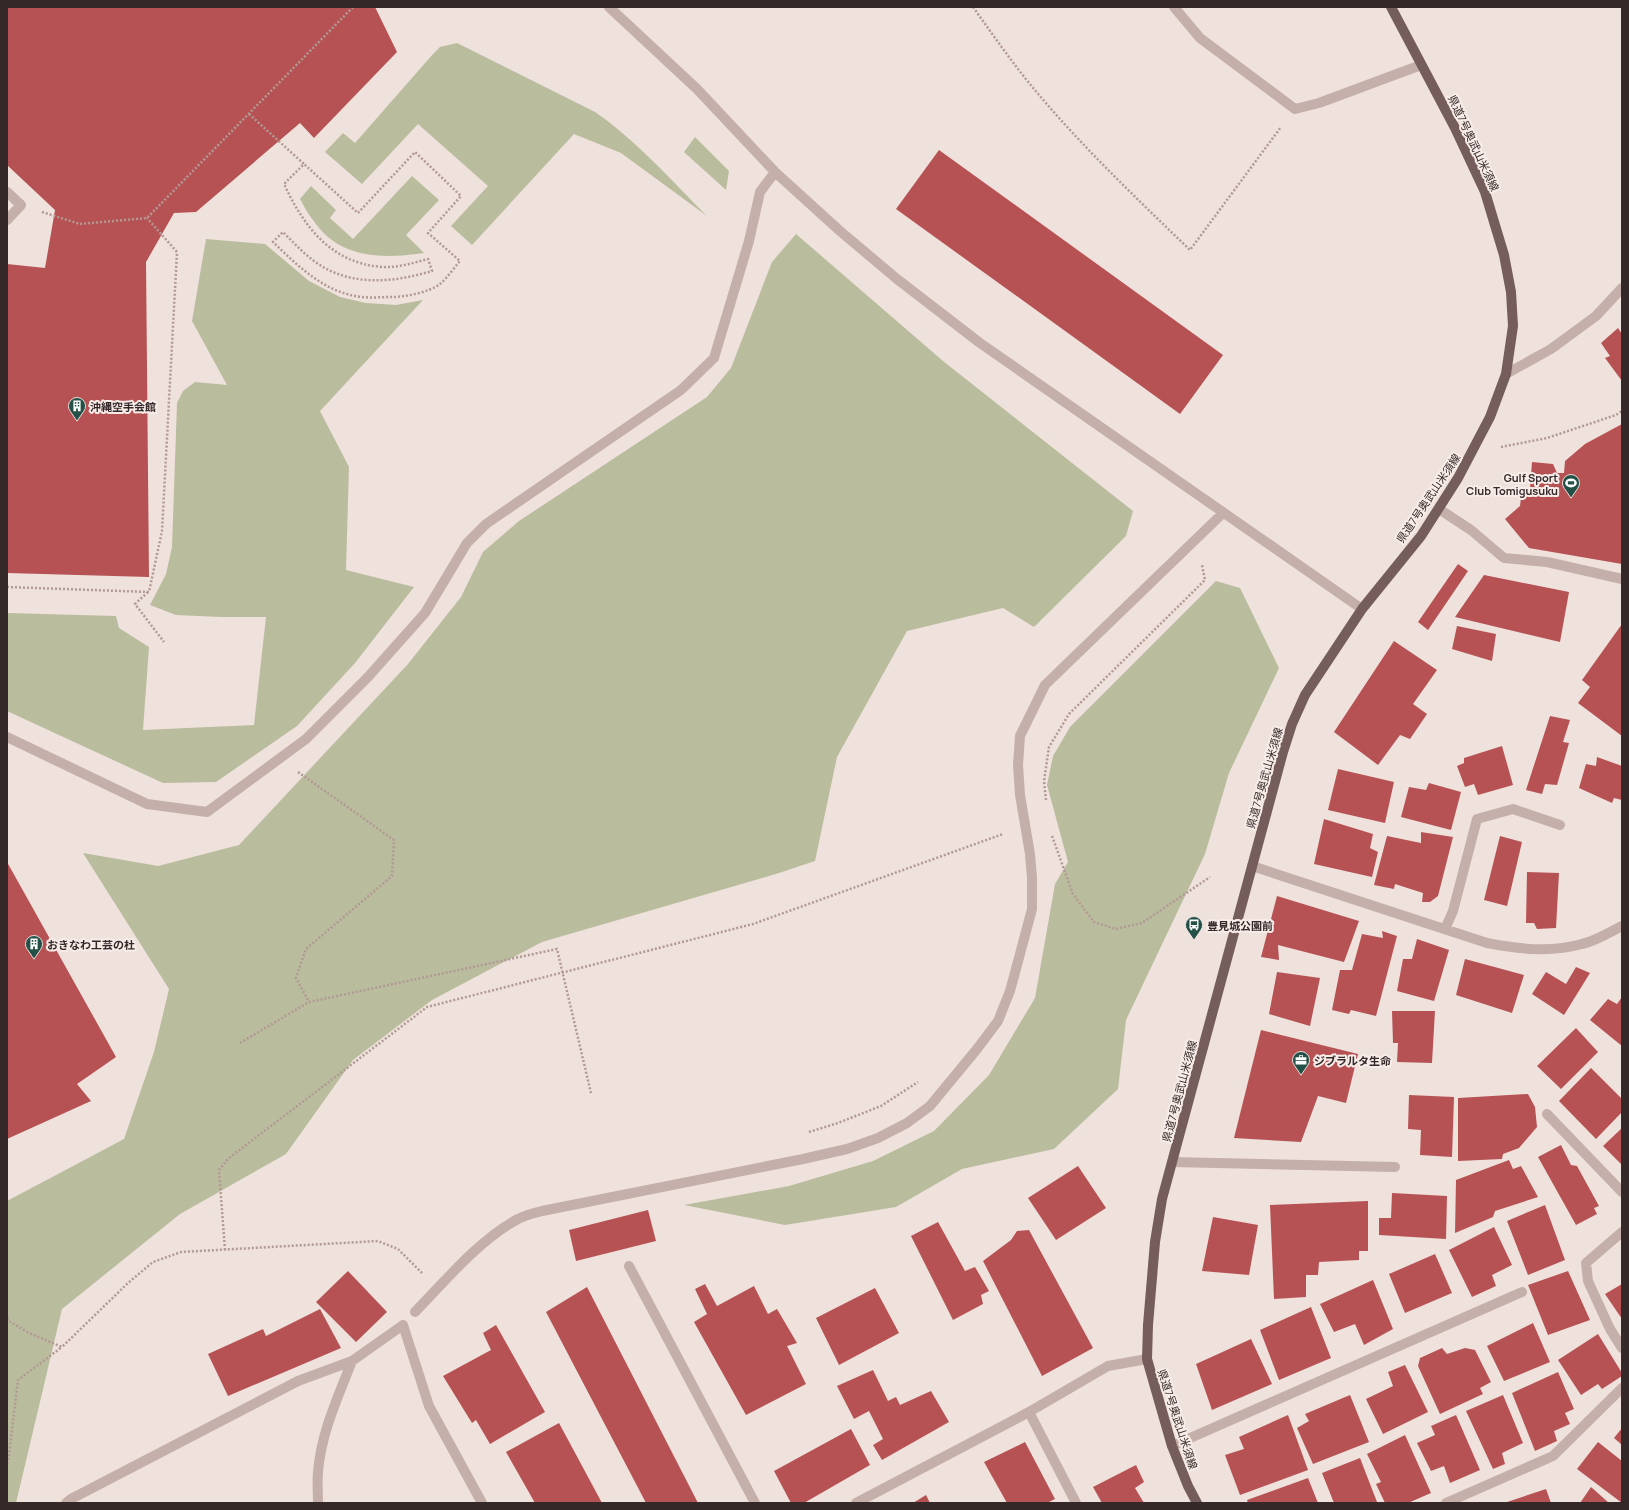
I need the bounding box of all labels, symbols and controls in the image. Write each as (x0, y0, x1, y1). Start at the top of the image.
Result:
street label: 県道7号奥武山米須線 (1445, 92, 1503, 194)
building icon: 沖縄空手会館 (67, 396, 87, 421)
place label: 沖縄空手会館 (90, 399, 156, 414)
street label: 県道7号奥武山米須線 (1393, 450, 1463, 546)
place label: Gulf Sport Club Tomigusuku (1466, 470, 1558, 498)
sports icon: Gulf Sport Club Tomigusuku (1561, 473, 1581, 498)
street label: 県道7号奥武山米須線 (1242, 726, 1286, 830)
bus stop icon: 豊見城公園前 (1184, 915, 1204, 940)
place label: 豊見城公園前 (1207, 918, 1273, 933)
building icon: おきなわ工芸の杜 (24, 934, 44, 959)
place label: おきなわ工芸の杜 (47, 937, 135, 952)
street label: 県道7号奥武山米須線 (1158, 1039, 1200, 1143)
office icon: ジブラルタ生命 (1291, 1050, 1311, 1075)
place label: ジブラルタ生命 (1314, 1053, 1391, 1068)
street label: 県道7号奥武山米須線 (1155, 1367, 1201, 1471)

